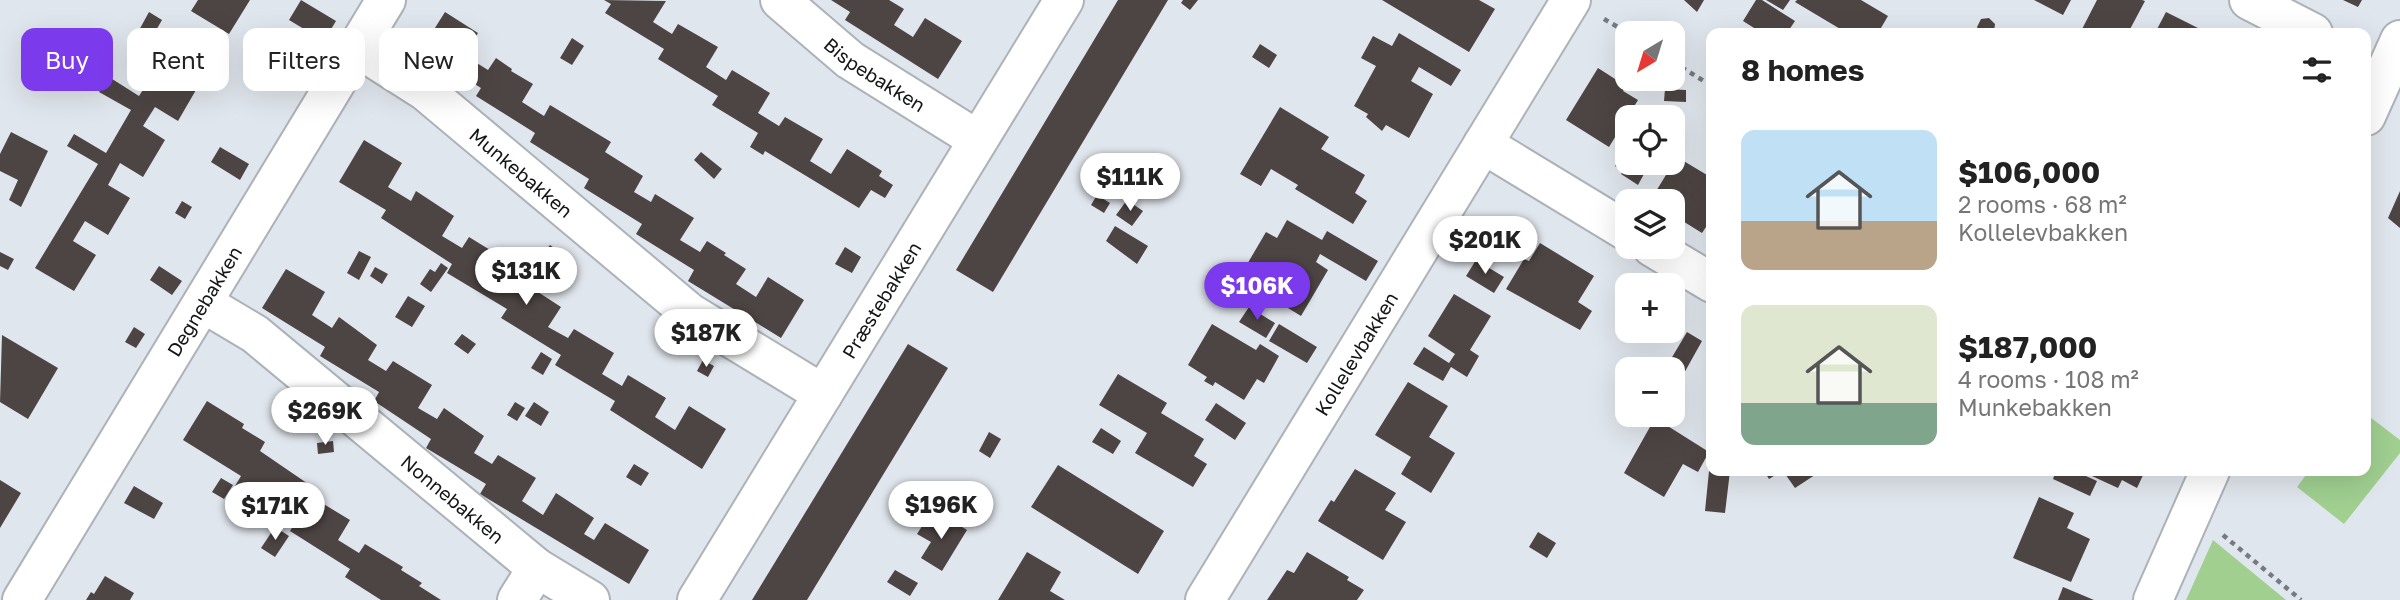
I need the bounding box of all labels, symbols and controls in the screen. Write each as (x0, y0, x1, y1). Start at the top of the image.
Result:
north arrow (1615, 21, 1685, 91)
map controls (1615, 21, 1685, 427)
chip: Buy (21, 28, 113, 91)
chip: Rent (127, 28, 229, 91)
chip: Filters (243, 28, 365, 91)
chip: New (379, 28, 478, 91)
street label: Bispebakken (820, 32, 930, 116)
icon: filters (2298, 51, 2336, 89)
text: 8 homes (1741, 52, 1865, 88)
button: locate (1615, 105, 1685, 175)
street label: Munkebakken (466, 122, 578, 222)
pin: $111K (1081, 154, 1179, 213)
text: $106,000 (1958, 154, 2100, 190)
icon: home (1797, 158, 1881, 242)
text: $111K (1096, 162, 1164, 190)
button: layers (1615, 189, 1685, 259)
text: 2 rooms · 68 m² (1958, 190, 2127, 218)
pin: $201K (1436, 216, 1534, 276)
text: Kollelevbakken (1958, 218, 2128, 246)
text: $201K (1449, 225, 1521, 253)
street label: Præstebakken (836, 237, 925, 362)
street label: Degnebakken (161, 241, 246, 360)
pin: $131K (477, 247, 575, 307)
text: $131K (491, 256, 561, 284)
pin: $106K (1208, 262, 1306, 322)
text: $106K (1220, 271, 1294, 299)
button: + (1615, 273, 1685, 343)
street label: Kollelevbakken (1309, 287, 1402, 419)
pin: $187K (657, 310, 755, 369)
text: $187K (670, 318, 742, 346)
text: $187,000 (1958, 329, 2097, 365)
icon: home (1797, 333, 1881, 417)
button: − (1615, 357, 1685, 427)
text: 4 rooms · 108 m² (1958, 365, 2139, 393)
pin: $269K (276, 388, 374, 447)
text: Munkebakken (1958, 393, 2112, 421)
text: $269K (287, 396, 363, 424)
street label: Nonnebakken (397, 449, 509, 548)
pin: $171K (226, 482, 324, 542)
pin: $196K (892, 482, 990, 541)
text: $196K (904, 490, 978, 518)
text: $171K (241, 491, 309, 519)

